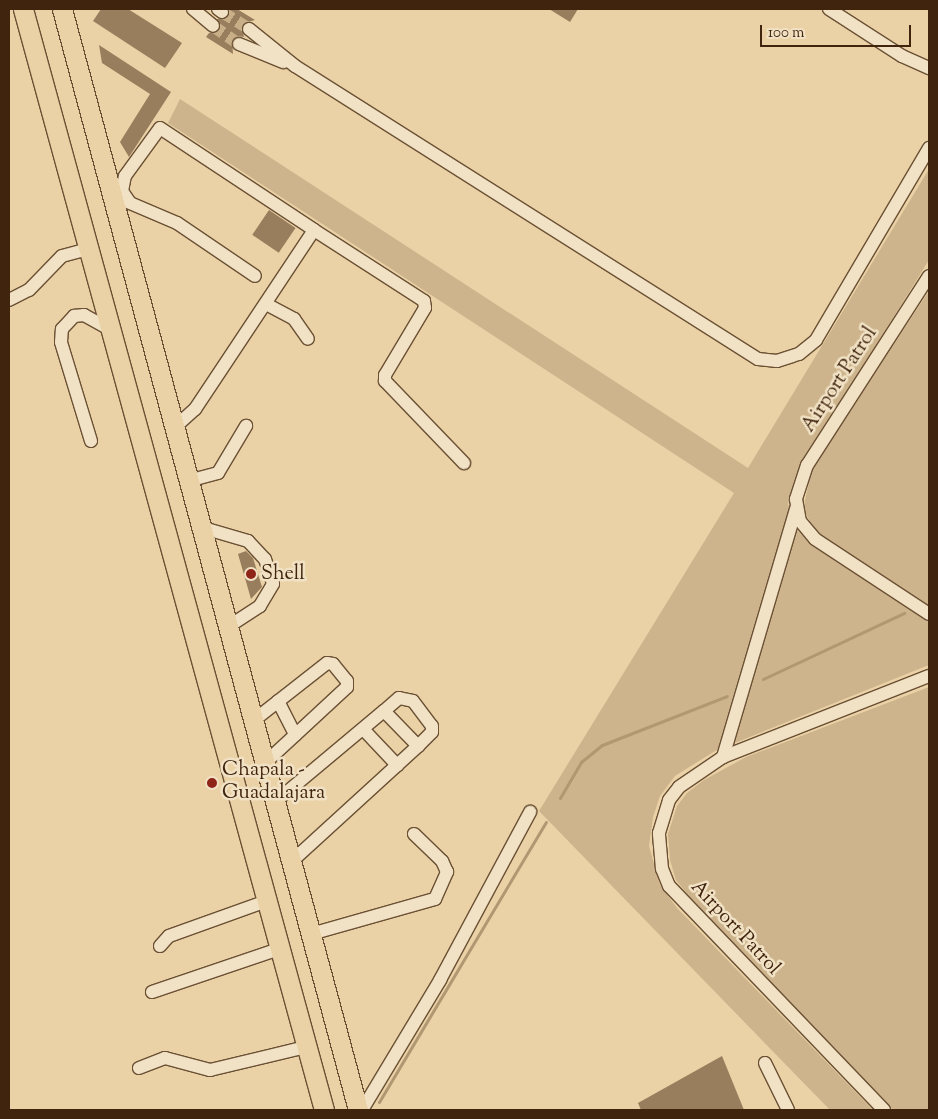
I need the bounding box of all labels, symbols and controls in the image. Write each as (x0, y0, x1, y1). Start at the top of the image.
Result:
scale bar (763, 15, 914, 47)
text: 100 m (768, 23, 804, 44)
street label: Airport Patrol (797, 323, 883, 437)
place label: Shell (261, 562, 305, 586)
marker: Shell (245, 568, 257, 580)
place label: Chapala - Guadalajara (222, 759, 325, 806)
marker: Chapala - Guadalajara (206, 777, 218, 789)
street label: Airport Patrol (685, 876, 785, 980)

